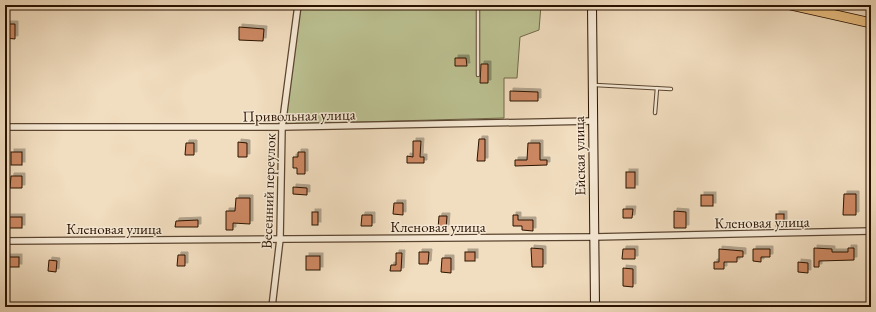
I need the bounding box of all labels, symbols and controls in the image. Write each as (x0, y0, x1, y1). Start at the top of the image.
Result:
street label: Привольная улица (242, 105, 356, 125)
street label: Ейская улица (569, 116, 589, 196)
street label: Весенний переулок (256, 133, 280, 249)
street label: Кленовая улица (714, 212, 810, 232)
street label: Кленовая улица (390, 217, 486, 236)
street label: Кленовая улица (66, 219, 162, 238)

